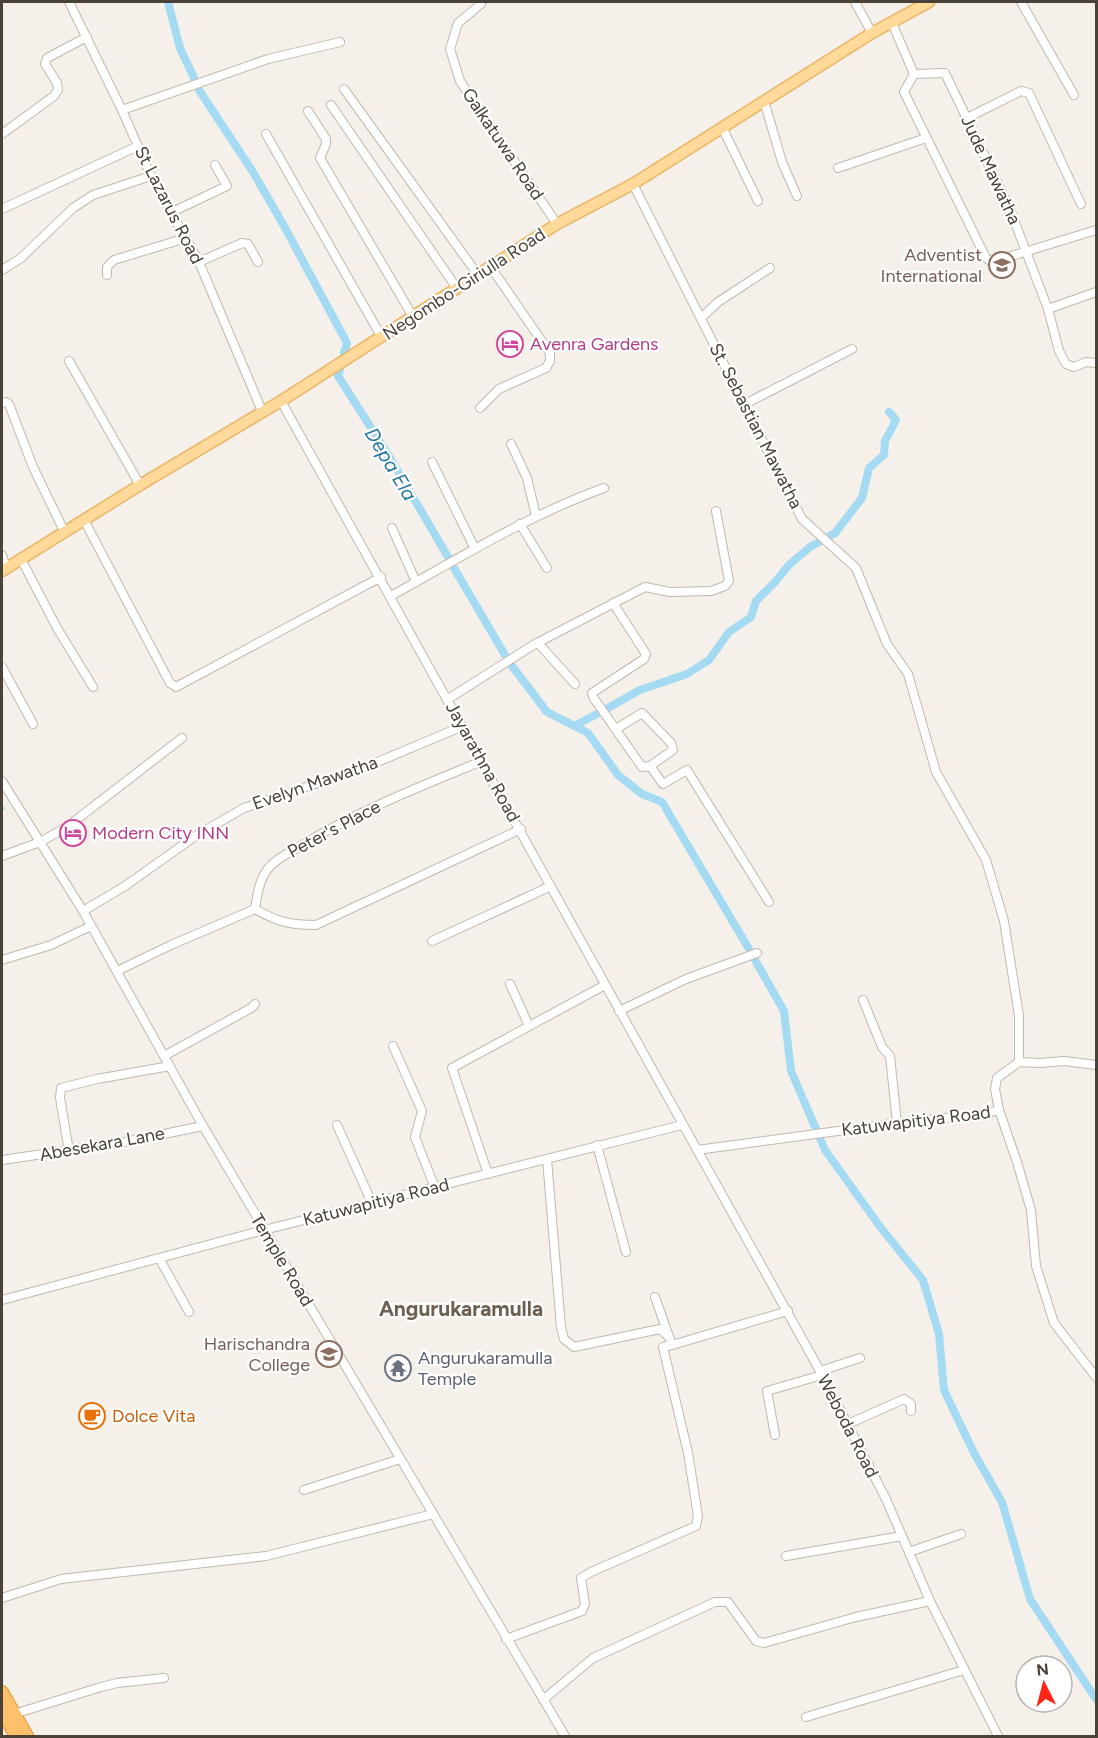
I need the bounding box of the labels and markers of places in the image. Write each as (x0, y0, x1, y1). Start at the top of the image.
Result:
place label: Adventist International (881, 244, 982, 287)
school or university icon: Adventist International (987, 250, 1017, 280)
hotel icon: Avenra Gardens (495, 329, 525, 359)
place label: Avenra Gardens (530, 333, 658, 355)
hotel icon: Modern City INN (58, 818, 88, 848)
place label: Modern City INN (92, 822, 229, 844)
place label: Harischandra College (204, 1333, 310, 1376)
school or university icon: Harischandra College (314, 1339, 344, 1369)
place label: Angurukaramulla Temple (418, 1347, 552, 1390)
temple icon: Angurukaramulla Temple (383, 1353, 413, 1383)
cafe icon: Dolce Vita (77, 1401, 107, 1431)
place label: Dolce Vita (112, 1405, 195, 1427)

